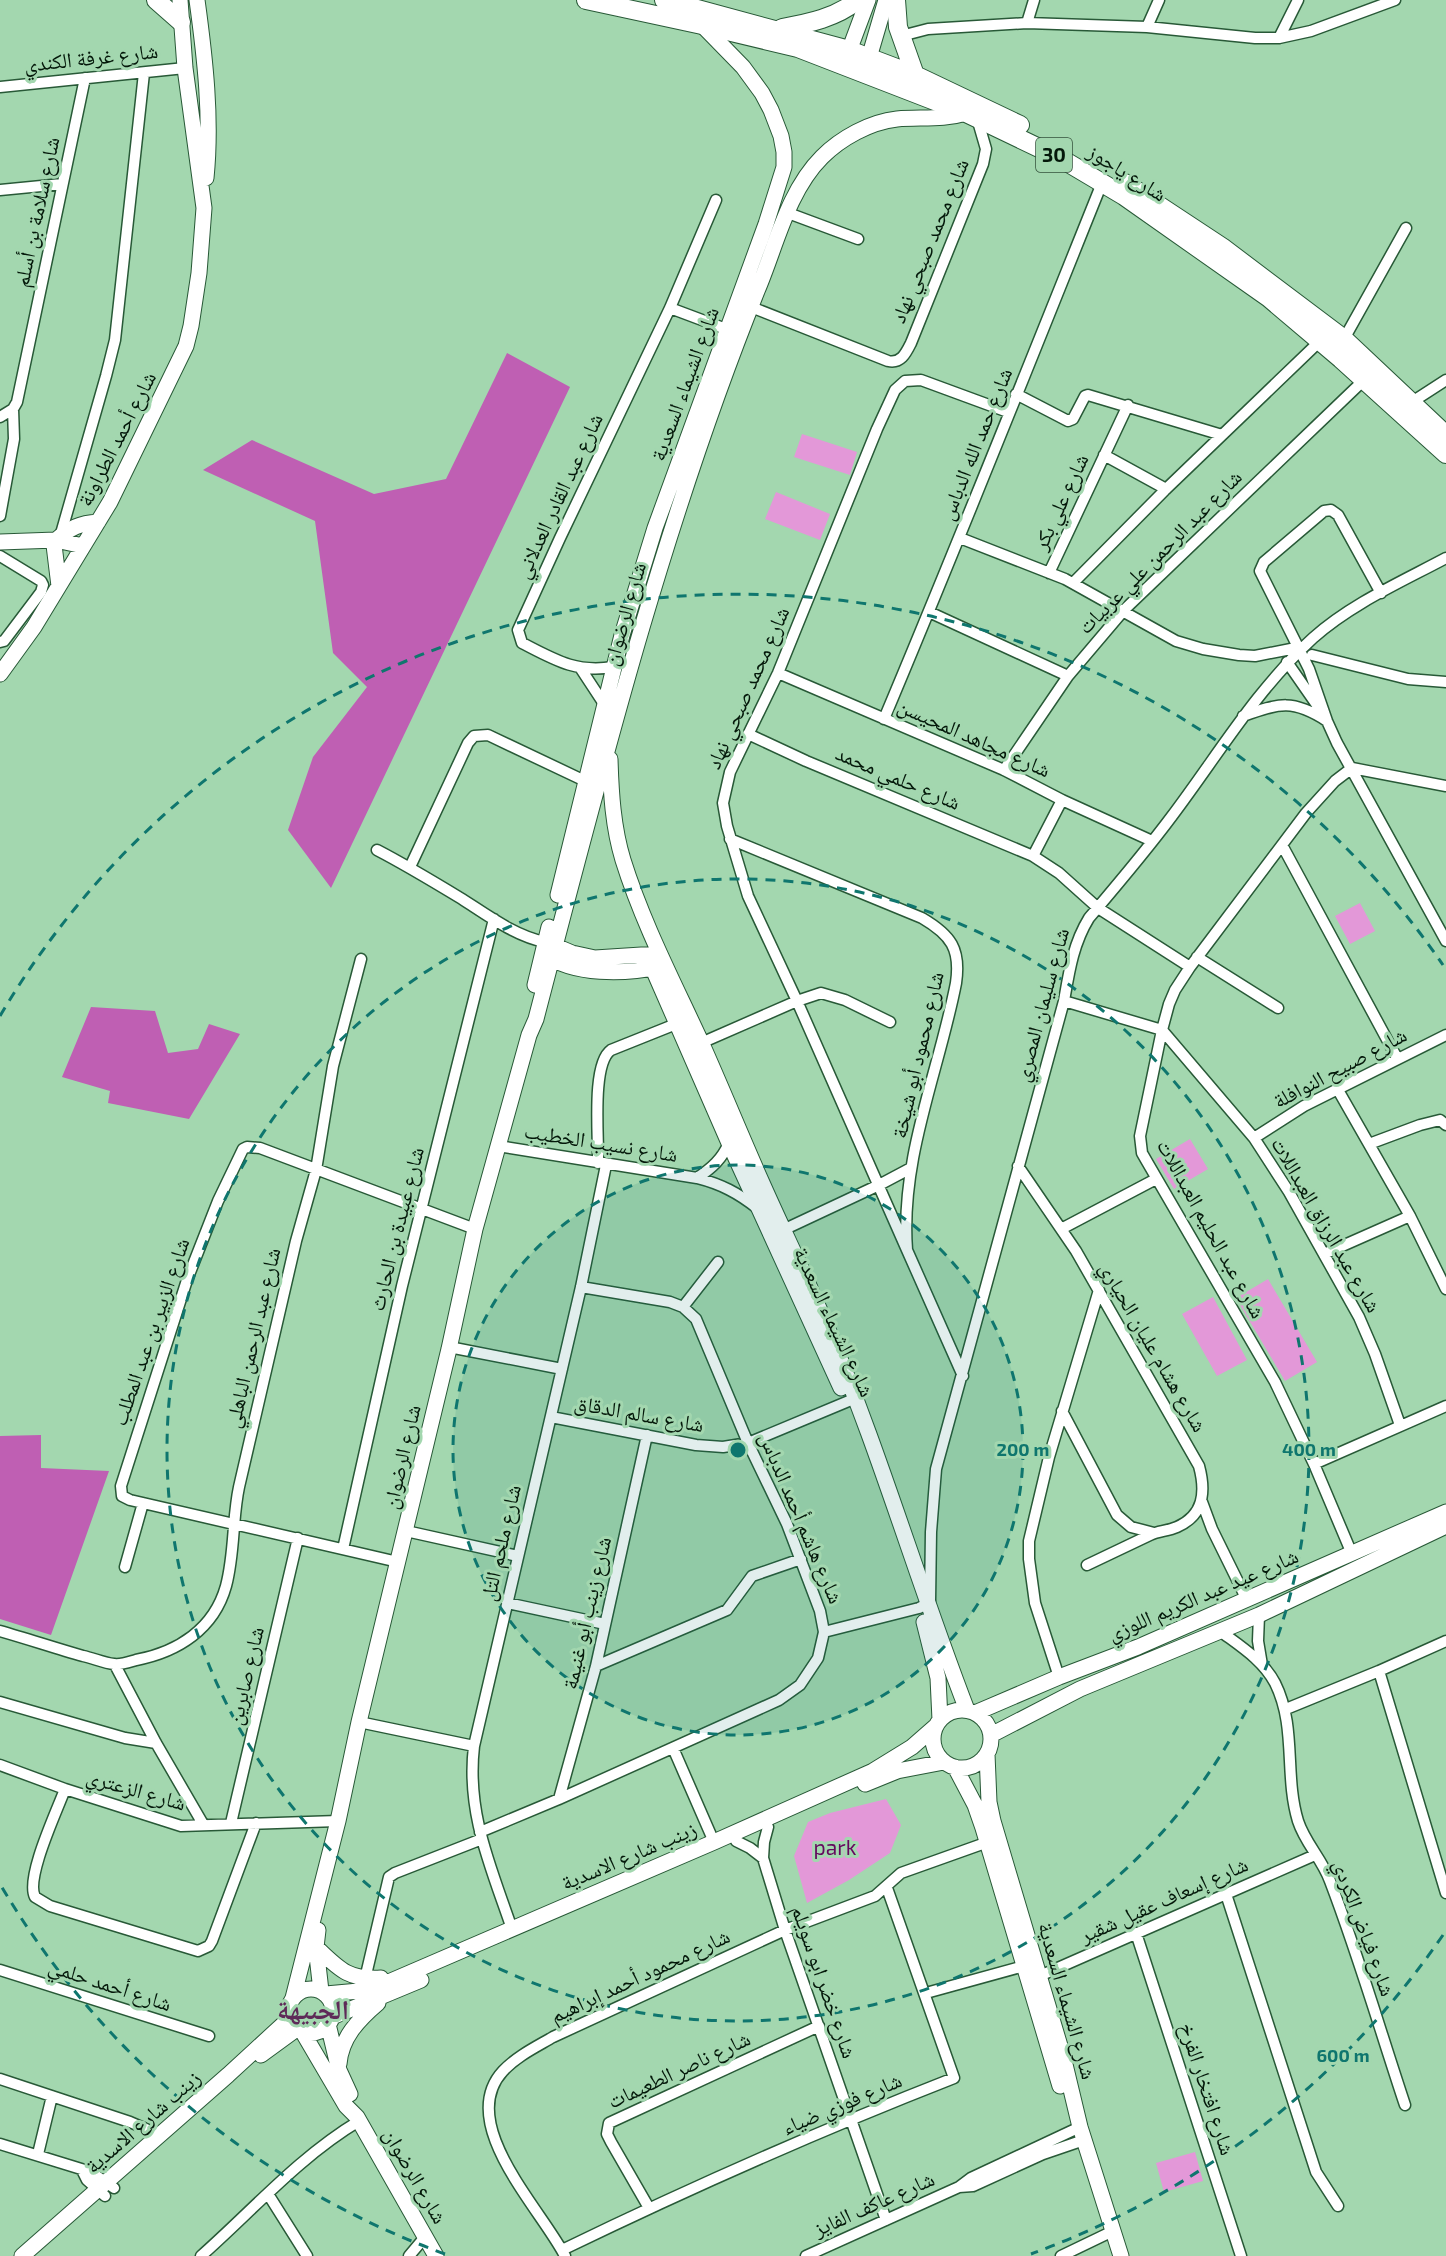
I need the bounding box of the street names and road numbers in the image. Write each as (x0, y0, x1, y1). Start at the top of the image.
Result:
street label: شارع غرفة الكندي (22, 37, 160, 81)
street label: شارع سلامة بن أسلم (7, 134, 67, 290)
street label: شارع ياجوز (1082, 137, 1172, 207)
road number: 30 (1036, 138, 1072, 172)
street label: شارع محمد صبحي نهاد (884, 155, 978, 328)
street label: شارع الشيماء السعدية (644, 303, 725, 465)
street label: شارع حمد الله الدباس (933, 364, 1018, 524)
street label: شارع أحمد الطراونة (71, 367, 162, 511)
street label: شارع عبد القادر العدلاني (508, 409, 612, 584)
street label: شارع علي بكر (1026, 449, 1098, 557)
street label: شارع عبد الرحمن علي عربيات (1072, 464, 1250, 642)
street label: شارع الرضوان (597, 559, 652, 669)
street label: شارع محمد صبحي نهاد (700, 602, 799, 775)
street label: شارع مجاهد المحيسن (893, 692, 1055, 783)
street label: شارع حلمي محمد (830, 739, 965, 819)
street label: شارع سليمان المصري (1008, 925, 1078, 1086)
street label: شارع محمود أبو شيخة (885, 969, 950, 1141)
street label: شارع صبيح النوافلة (1268, 1021, 1411, 1114)
street label: شارع نسيب الخطيب (522, 1117, 680, 1168)
street label: شارع عبد الرزاق العبداللات (1265, 1132, 1388, 1317)
street label: شارع عبد الحليم العبداللات (1150, 1134, 1272, 1324)
street label: شارع عبيدة بن الحارث (363, 1144, 430, 1314)
street label: شارع الزبير بن عبد المطلب (106, 1234, 195, 1429)
street label: شارع الشيماء السعدية (788, 1243, 881, 1401)
street label: شارع عبد الرحمن الباهلي (219, 1245, 290, 1431)
street label: شارع هشام عليان الحياري (1091, 1257, 1213, 1439)
street label: شارع سالم الدقاق (572, 1389, 706, 1439)
street label: شارع الرضوان (376, 1402, 427, 1512)
street label: شارع هاشم أحمد الدباس (752, 1428, 850, 1608)
street label: شارع ملحم التل (474, 1482, 528, 1604)
street label: شارع زينب أبو غنيمة (556, 1534, 617, 1692)
street label: شارع عيد عبد الكريم اللوزي (1103, 1542, 1304, 1650)
street label: شارع صابرين (221, 1624, 270, 1728)
street label: شارع الزعتري (82, 1762, 189, 1820)
street label: زينب شارع الاسدية (557, 1815, 700, 1896)
street label: شارع إسعاف عقيل شقير (1075, 1850, 1253, 1950)
street label: شارع فياض الكردي (1324, 1856, 1402, 2001)
street label: شارع خضر ابو سويلم (785, 1902, 863, 2062)
street label: شارع الشيماء السعدية (1032, 1919, 1103, 2082)
street label: شارع محمود أحمد إبراهيم (546, 1922, 734, 2030)
street label: شارع أحمد حلمي (44, 1952, 175, 2020)
street label: شارع افتخار الفرخ (1173, 2019, 1242, 2158)
street label: شارع ناصر الطعيمات (603, 2025, 754, 2114)
street label: زينب شارع الاسدية (79, 2064, 206, 2179)
street label: شارع فوزي ضياء (778, 2066, 907, 2144)
street label: شارع الرضوان (377, 2123, 454, 2228)
street label: شارع عاكف الفايز (808, 2165, 939, 2243)

